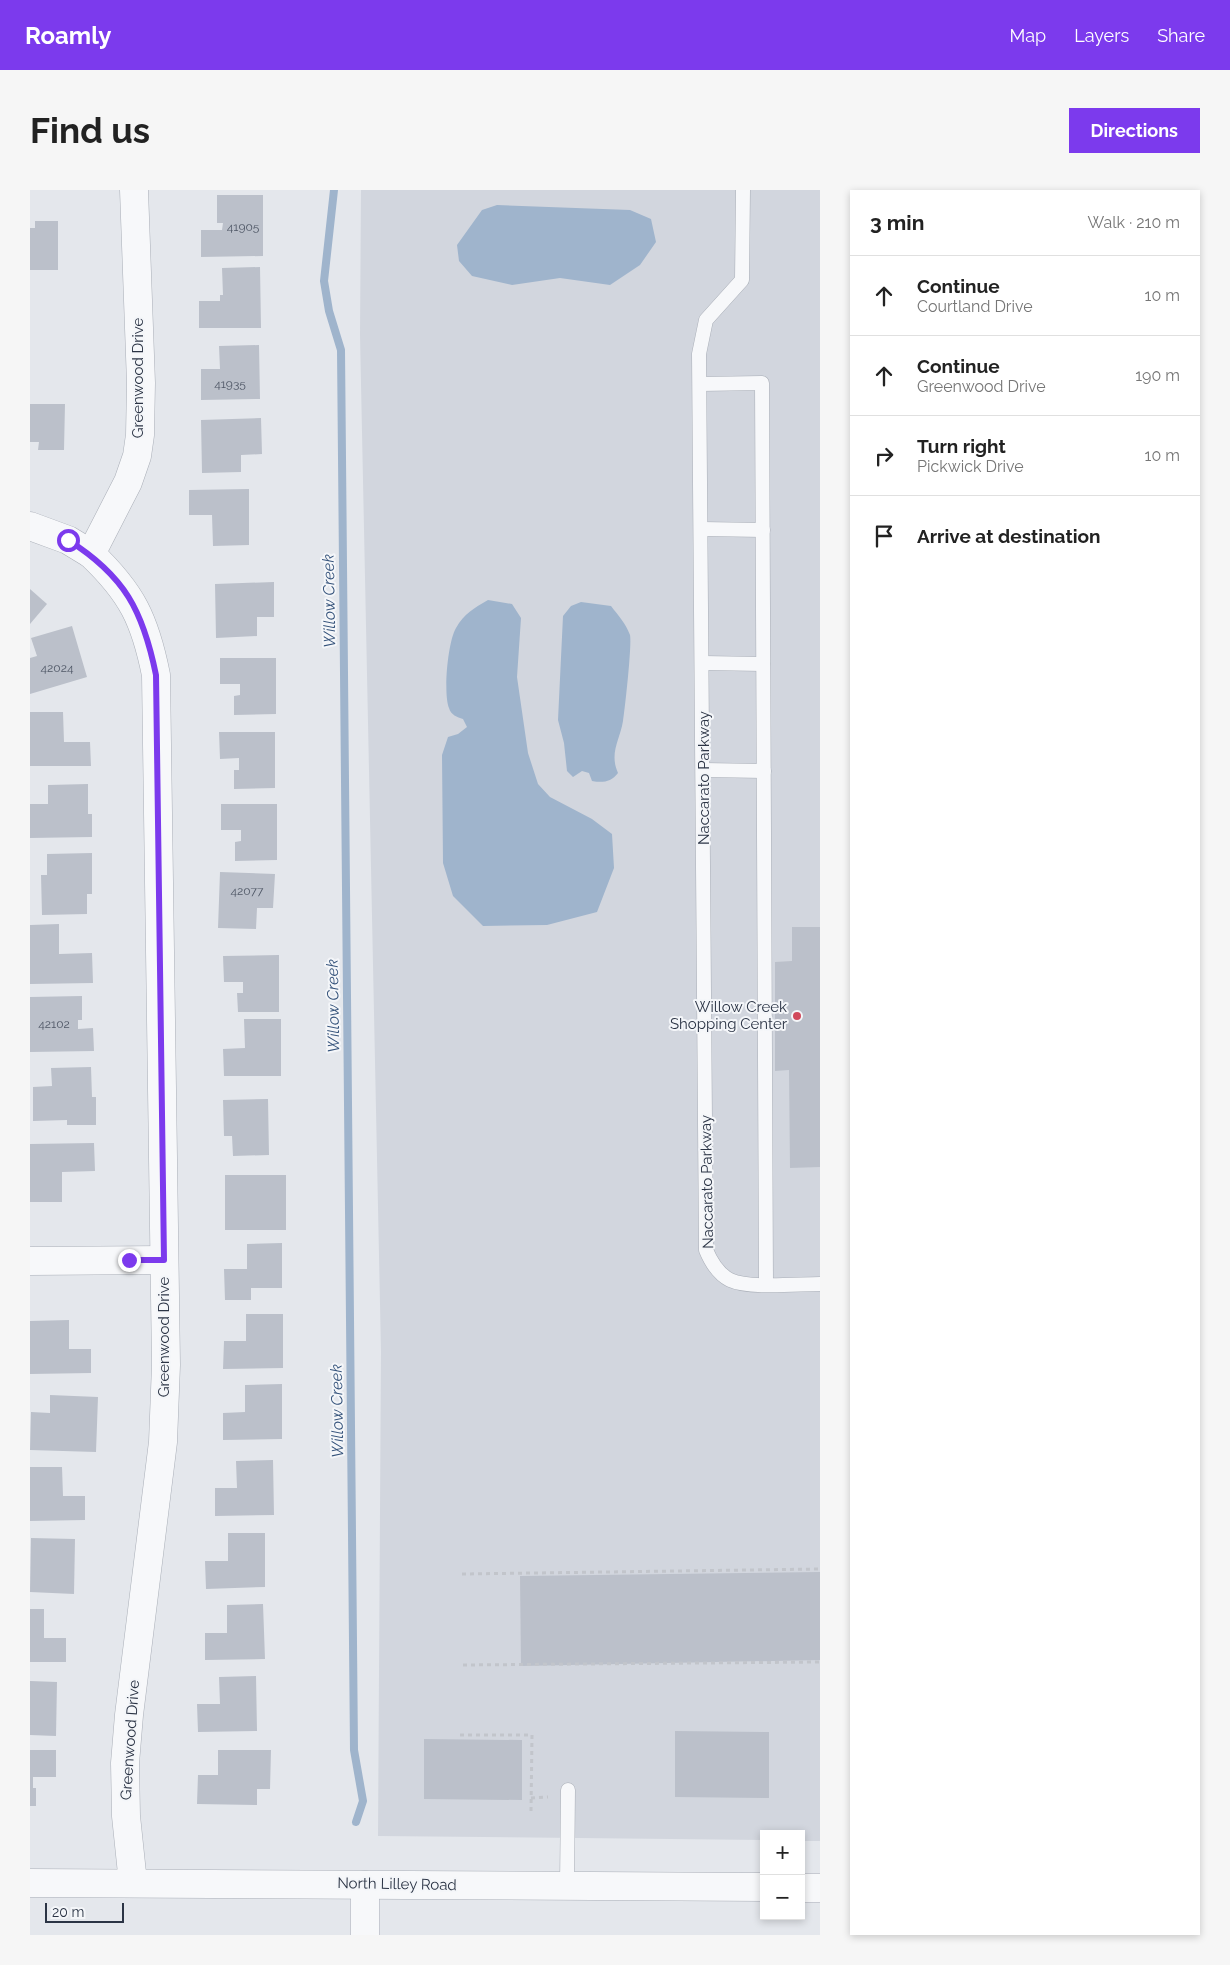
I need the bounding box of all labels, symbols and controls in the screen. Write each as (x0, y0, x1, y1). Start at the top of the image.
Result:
text: Roamly (25, 21, 111, 50)
text: Map (1010, 25, 1046, 46)
text: Layers (1074, 25, 1129, 46)
text: Share (1157, 25, 1205, 46)
button: Directions (1069, 108, 1200, 153)
text: Find us (30, 110, 150, 151)
text: 3 min (870, 210, 924, 235)
text: Walk · 210 m (1088, 213, 1180, 232)
house number: 41905 (227, 220, 260, 234)
text: Continue (917, 275, 1000, 297)
icon: ahead (870, 282, 898, 310)
text: 10 m (1145, 286, 1180, 305)
text: Courtland Drive (917, 297, 1033, 316)
street label: Greenwood Drive (129, 317, 147, 438)
text: Continue (917, 355, 1000, 377)
icon: ahead (870, 362, 898, 390)
text: 190 m (1135, 366, 1180, 385)
house number: 41935 (214, 377, 246, 391)
text: Greenwood Drive (917, 377, 1046, 396)
text: Turn right (917, 435, 1006, 457)
icon: right (870, 442, 898, 470)
text: 10 m (1145, 446, 1180, 465)
text: Pickwick Drive (917, 457, 1024, 476)
icon: arrive (870, 522, 898, 550)
text: Arrive at destination (917, 525, 1101, 547)
route start (57, 529, 80, 552)
water label: Willow Creek (319, 554, 339, 648)
house number: 42024 (41, 661, 74, 675)
street label: Naccarato Parkway (695, 711, 713, 845)
house number: 42077 (231, 884, 264, 898)
water label: Willow Creek (323, 959, 343, 1053)
place label: Willow Creek Shopping Center (670, 998, 788, 1033)
marker: Willow Creek Shopping Center (791, 1010, 803, 1022)
house number: 42102 (38, 1017, 70, 1031)
street label: Naccarato Parkway (697, 1115, 717, 1249)
route end (118, 1249, 141, 1272)
street label: Greenwood Drive (155, 1276, 173, 1397)
water label: Willow Creek (327, 1364, 347, 1458)
street label: Greenwood Drive (117, 1679, 143, 1801)
map controls (760, 1830, 805, 1920)
button: + (760, 1830, 805, 1875)
street label: North Lilley Road (337, 1874, 457, 1894)
button: − (760, 1875, 805, 1920)
scale bar (45, 1900, 124, 1923)
text: 20 m (52, 1904, 84, 1920)

